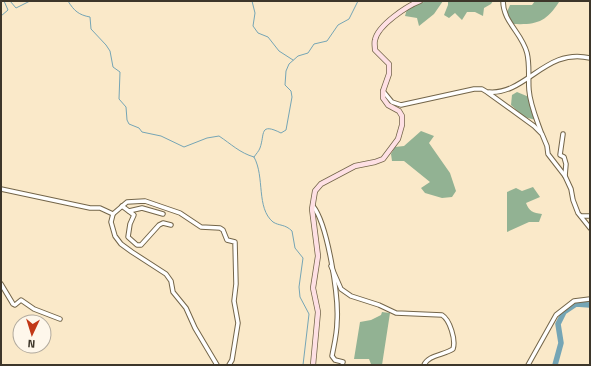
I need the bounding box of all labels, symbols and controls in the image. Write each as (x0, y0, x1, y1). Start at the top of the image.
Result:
north arrow (12, 314, 52, 354)
text: N (27, 336, 36, 352)

